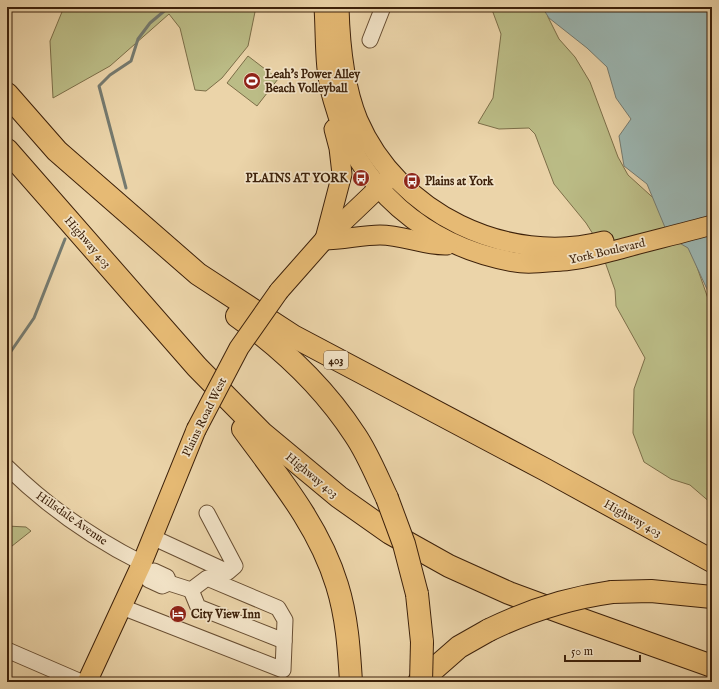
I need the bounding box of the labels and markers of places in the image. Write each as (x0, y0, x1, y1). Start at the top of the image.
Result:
place label: Leah's Power Alley Beach Volleyball (264, 67, 361, 97)
sports icon: Leah's Power Alley Beach Volleyball (242, 71, 262, 91)
bus stop icon: PLAINS AT YORK (351, 168, 371, 188)
place label: PLAINS AT YORK (245, 171, 349, 186)
bus stop icon: Plains at York (402, 171, 422, 191)
place label: Plains at York (425, 174, 494, 189)
hotel icon: City View Inn (168, 604, 188, 624)
place label: City View Inn (191, 607, 261, 623)

